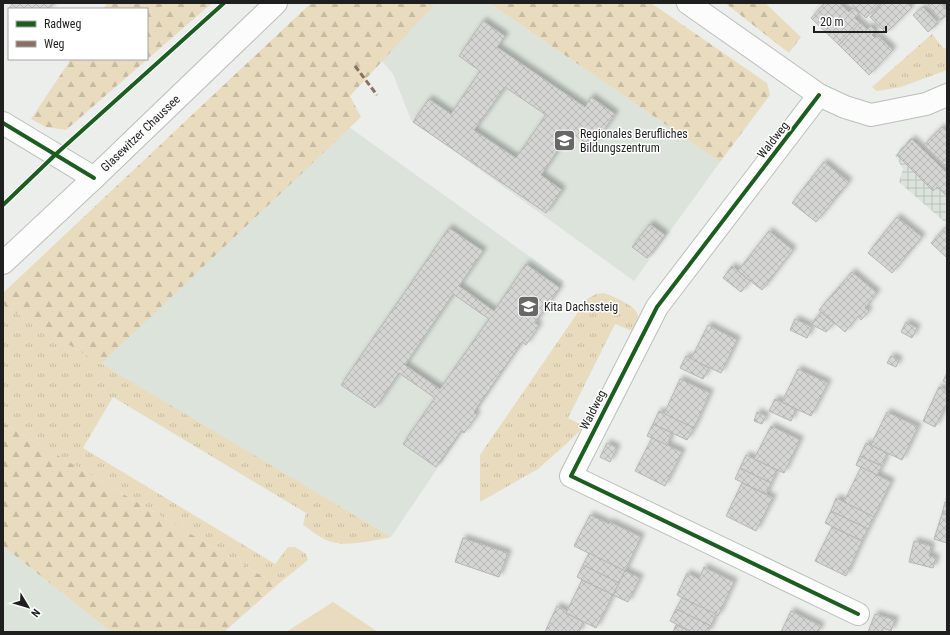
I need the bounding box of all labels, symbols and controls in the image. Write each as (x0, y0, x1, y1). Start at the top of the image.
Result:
legend (8, 8, 148, 60)
scale bar (814, 8, 886, 34)
text: 20 m (820, 15, 844, 29)
text: Radweg (44, 17, 81, 31)
text: Weg (44, 37, 65, 51)
street label: Glasewitzer Chaussee (98, 92, 183, 175)
street label: Waldweg (754, 119, 792, 161)
place label: Regionales Berufliches Bildungszentrum (580, 127, 688, 155)
school or university icon: Regionales Berufliches Bildungszentrum (552, 128, 578, 154)
school or university icon: Kita Dachssteig (515, 294, 541, 320)
place label: Kita Dachssteig (544, 300, 618, 314)
street label: Waldweg (577, 388, 609, 432)
north arrow (8, 587, 48, 627)
text: N (28, 606, 43, 620)

